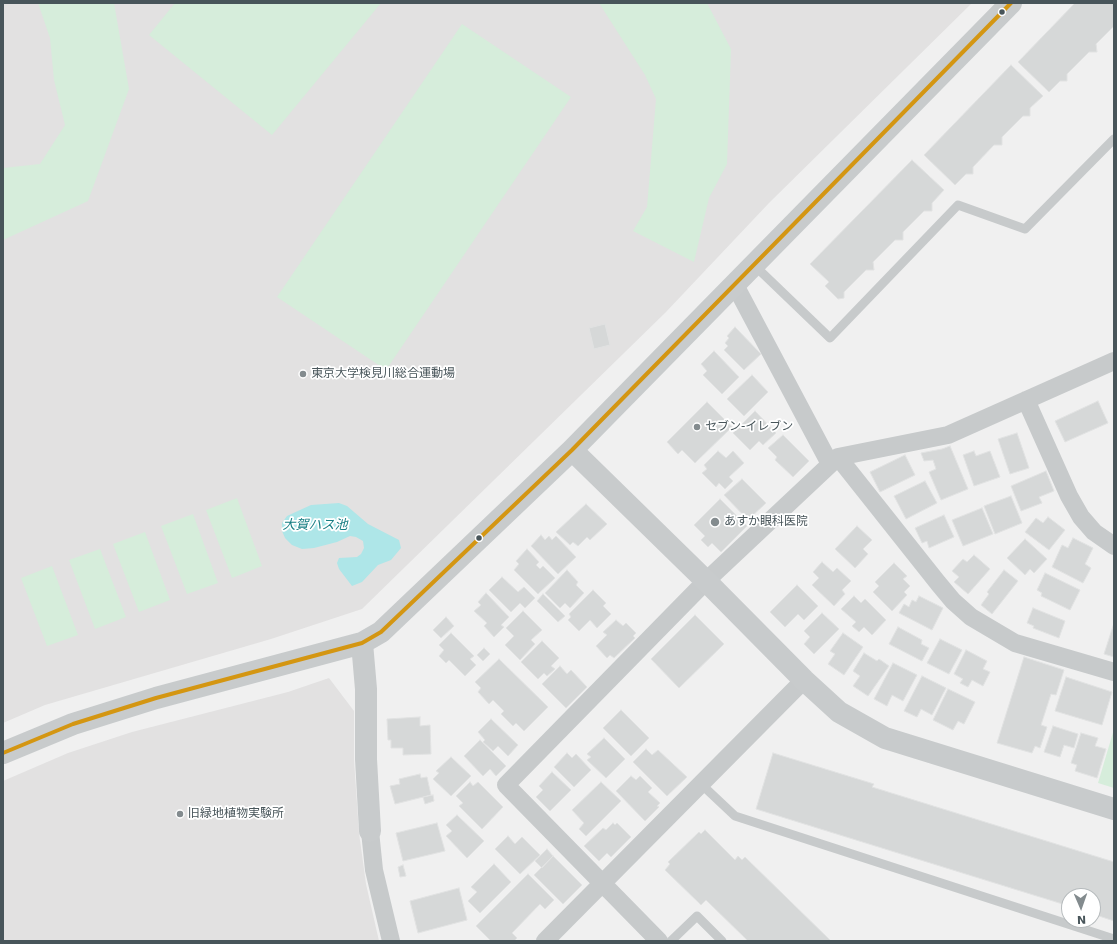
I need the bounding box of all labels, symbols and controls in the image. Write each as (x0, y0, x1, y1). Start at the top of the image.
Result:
unlabelled marker (997, 7, 1007, 17)
place label: 東京大学検見川総合運動場 (311, 367, 455, 381)
marker: 東京大学検見川総合運動場 (298, 369, 308, 379)
place label: セブン-イレブン (705, 420, 793, 434)
marker: セブン-イレブン (692, 422, 702, 432)
place label: あすか眼科医院 (724, 515, 808, 529)
marker: あすか眼科医院 (709, 516, 721, 528)
water label: 大賀ハス池 (283, 518, 347, 534)
unlabelled marker (474, 533, 484, 543)
place label: 旧緑地植物実験所 (188, 807, 284, 821)
marker: 旧緑地植物実験所 (175, 809, 185, 819)
north arrow (1061, 888, 1101, 928)
text: N (1077, 913, 1086, 926)

